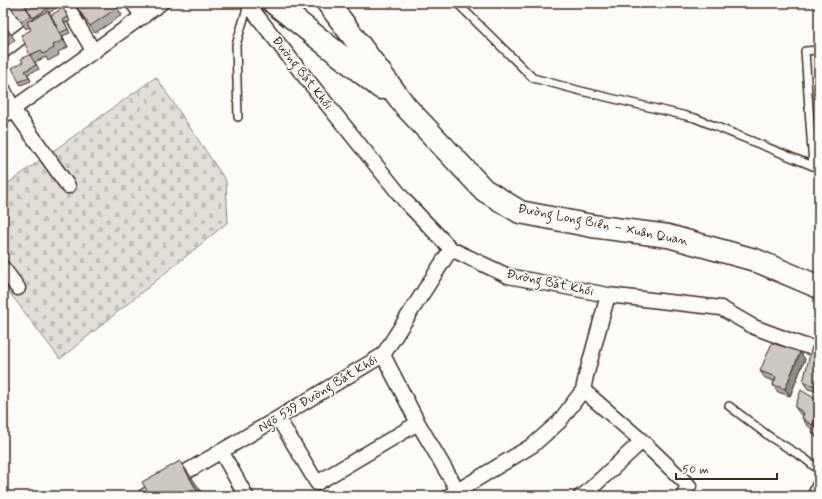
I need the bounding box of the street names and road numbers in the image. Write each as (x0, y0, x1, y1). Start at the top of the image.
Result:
street label: Đường Bát Khối (266, 33, 336, 114)
street label: Đường Long Biên – Xuân Quan (516, 200, 690, 252)
street label: Đường Bát Khối (504, 265, 595, 302)
street label: Ngõ 539 Đường Bát Khối (255, 351, 382, 438)

